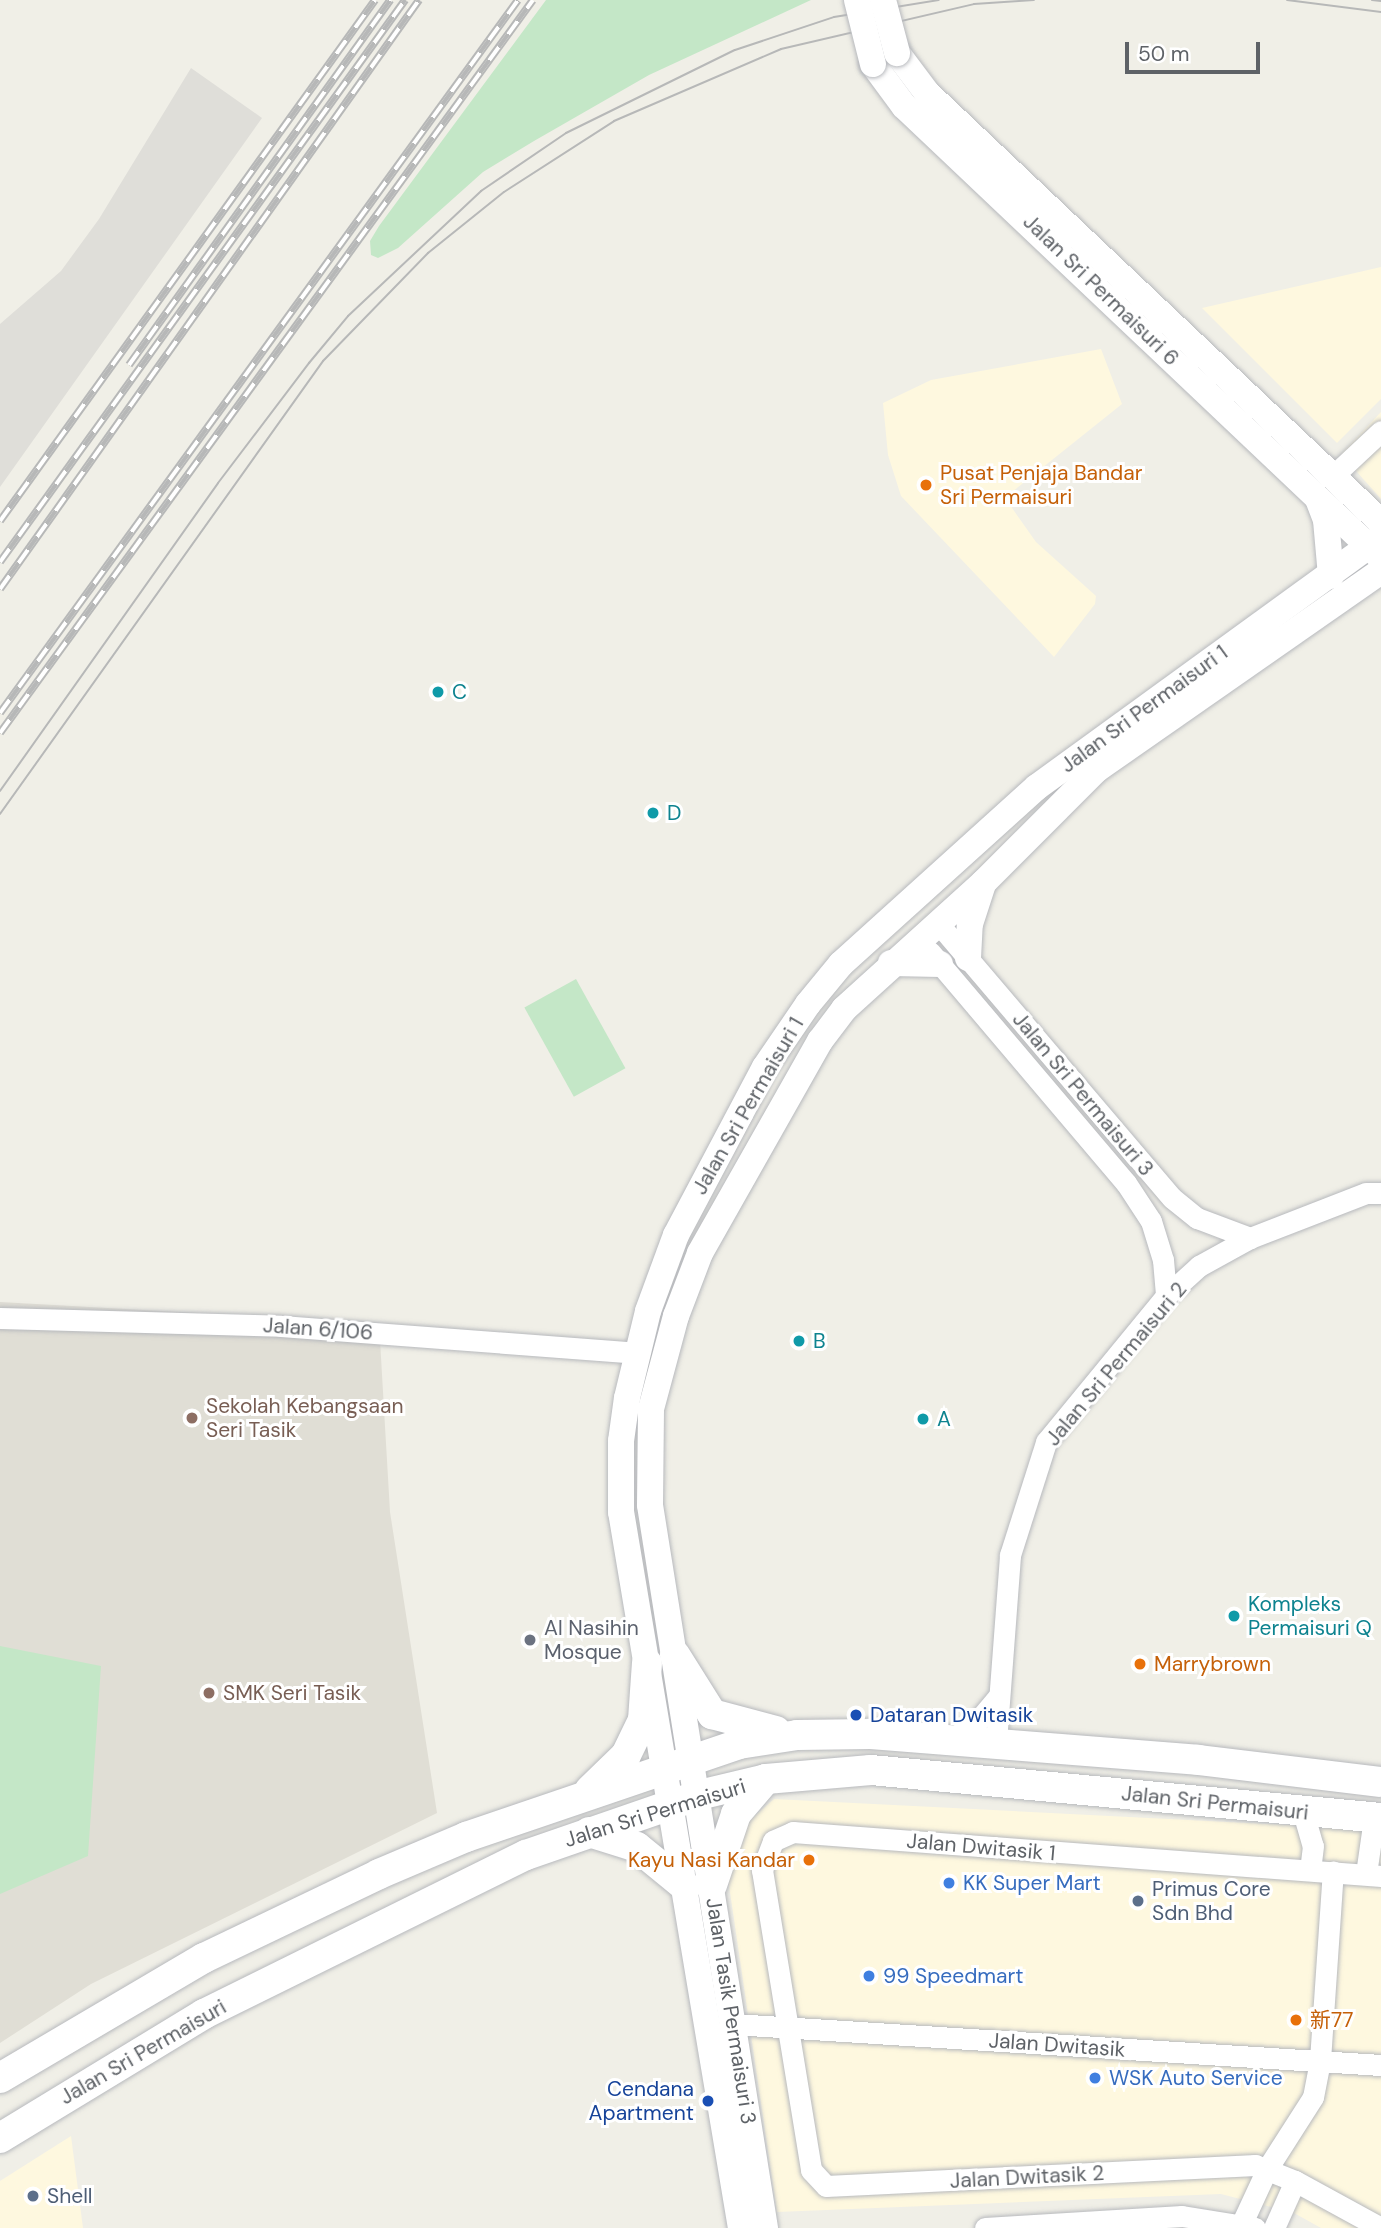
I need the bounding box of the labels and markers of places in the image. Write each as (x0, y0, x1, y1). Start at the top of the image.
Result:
place label: Pusat Penjaja Bandar Sri Permaisuri (940, 460, 1142, 510)
marker: Pusat Penjaja Bandar Sri Permaisuri (918, 477, 934, 493)
place label: C (452, 679, 467, 705)
marker: C (430, 684, 446, 700)
place label: D (667, 800, 681, 826)
marker: D (645, 805, 661, 821)
place label: B (813, 1328, 826, 1354)
marker: B (791, 1333, 807, 1349)
place label: Sekolah Kebangsaan Seri Tasik (206, 1393, 403, 1443)
place label: A (937, 1406, 951, 1432)
marker: Sekolah Kebangsaan Seri Tasik (184, 1410, 200, 1426)
marker: A (915, 1411, 931, 1427)
place label: Kompleks Permaisuri Q (1248, 1591, 1372, 1641)
marker: Kompleks Permaisuri Q (1226, 1608, 1242, 1624)
place label: Al Nasihin Mosque (544, 1615, 639, 1665)
marker: Al Nasihin Mosque (522, 1632, 538, 1648)
place label: Marrybrown (1154, 1651, 1271, 1677)
marker: Marrybrown (1132, 1656, 1148, 1672)
place label: SMK Seri Tasik (223, 1680, 361, 1706)
marker: SMK Seri Tasik (201, 1685, 217, 1701)
place label: Dataran Dwitasik (870, 1702, 1033, 1728)
marker: Dataran Dwitasik (848, 1707, 864, 1723)
place label: Kayu Nasi Kandar (628, 1847, 795, 1873)
marker: Kayu Nasi Kandar (801, 1852, 817, 1868)
place label: KK Super Mart (963, 1870, 1101, 1896)
marker: KK Super Mart (941, 1875, 957, 1891)
place label: Primus Core Sdn Bhd (1152, 1876, 1271, 1926)
marker: Primus Core Sdn Bhd (1130, 1893, 1146, 1909)
place label: 99 Speedmart (883, 1963, 1023, 1989)
marker: 99 Speedmart (861, 1968, 877, 1984)
place label: 新77 (1310, 2007, 1353, 2033)
marker: 新77 (1288, 2012, 1304, 2028)
place label: WSK Auto Service (1109, 2065, 1283, 2091)
marker: WSK Auto Service (1087, 2070, 1103, 2086)
place label: Cendana Apartment (589, 2076, 694, 2126)
marker: Cendana Apartment (700, 2093, 716, 2109)
place label: Shell (47, 2183, 93, 2209)
marker: Shell (25, 2188, 41, 2204)

